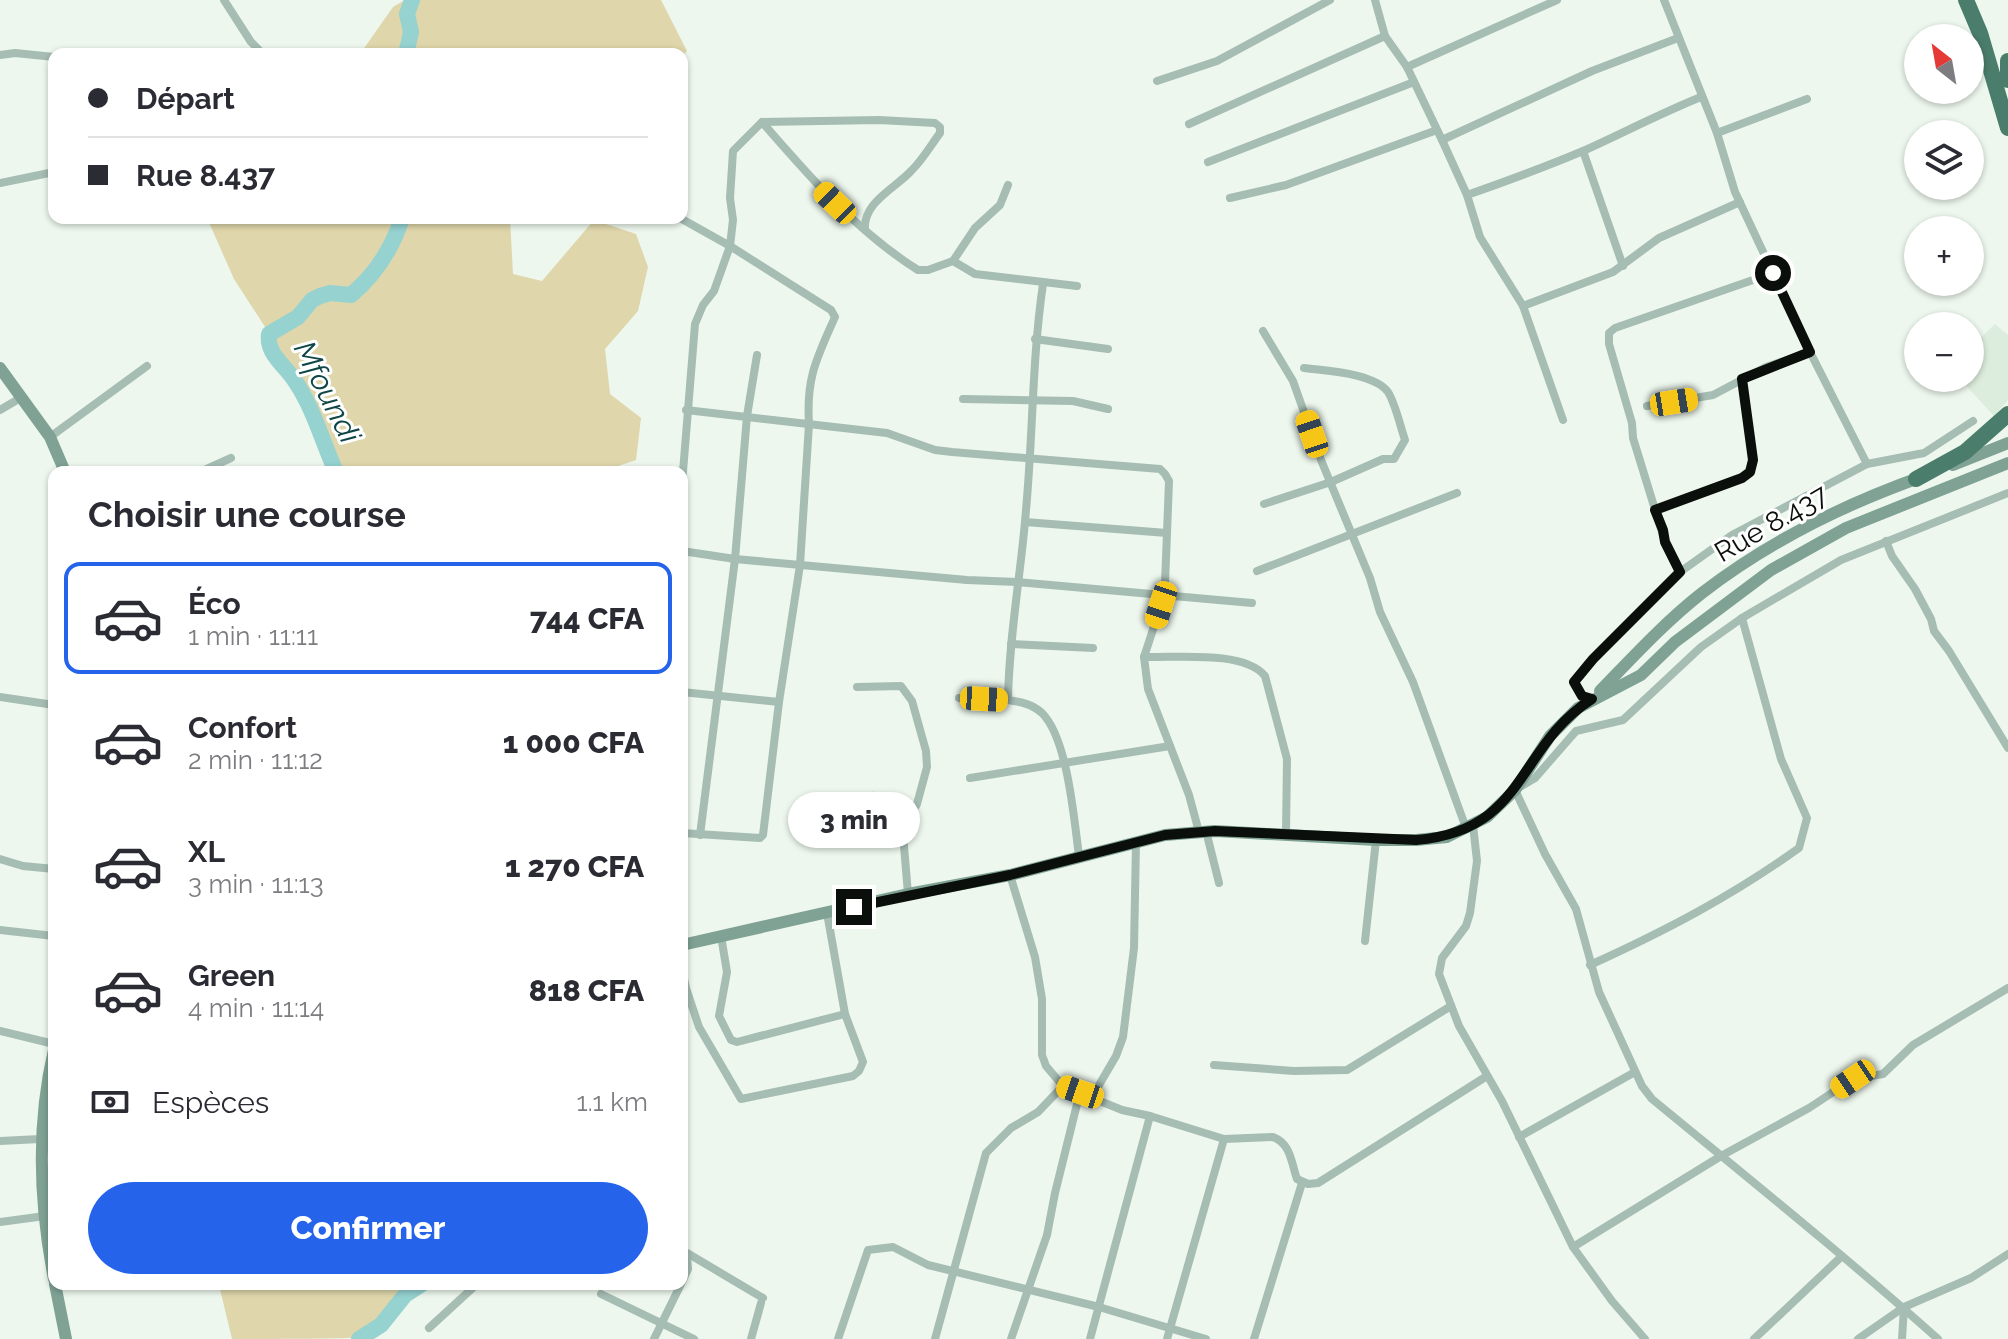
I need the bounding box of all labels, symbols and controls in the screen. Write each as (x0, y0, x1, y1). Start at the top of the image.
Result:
north arrow (1904, 24, 1984, 104)
map controls (1904, 24, 1984, 392)
text: Départ (136, 81, 235, 116)
button: layers (1904, 120, 1984, 200)
text: Rue 8.437 (136, 158, 275, 193)
car (809, 178, 861, 228)
button: + (1904, 216, 1984, 296)
route start (1755, 255, 1791, 291)
button: − (1904, 312, 1984, 392)
water label: Mfoundi (287, 335, 368, 449)
car (1648, 386, 1700, 418)
car (1293, 407, 1331, 461)
street label: Rue 8.437 (1709, 478, 1834, 569)
text: Choisir une course (88, 493, 406, 535)
car (1142, 578, 1180, 632)
icon: car (92, 582, 164, 654)
text: Éco (188, 586, 241, 621)
text: 744 CFA (530, 601, 644, 636)
text: 1 min · 11:11 (188, 621, 318, 651)
car (959, 686, 1009, 712)
icon: car (92, 706, 164, 778)
text: Confort (188, 710, 297, 745)
text: 1 000 CFA (503, 725, 644, 760)
text: 2 min · 11:12 (188, 745, 323, 775)
callout: 3 min (788, 791, 920, 847)
text: 3 min (820, 805, 888, 835)
icon: car (92, 830, 164, 902)
text: XL (188, 834, 225, 869)
text: 1 270 CFA (505, 849, 644, 884)
text: 3 min · 11:13 (188, 869, 324, 899)
route end (836, 889, 872, 925)
icon: car (92, 954, 164, 1026)
text: Green (188, 958, 275, 993)
text: 818 CFA (529, 973, 644, 1008)
text: 4 min · 11:14 (188, 993, 324, 1023)
car (1826, 1056, 1880, 1102)
car (1053, 1073, 1107, 1111)
icon: cash (88, 1080, 132, 1124)
text: Espèces (152, 1085, 269, 1120)
text: 1.1 km (577, 1087, 648, 1117)
button: Confirmer (88, 1182, 648, 1274)

